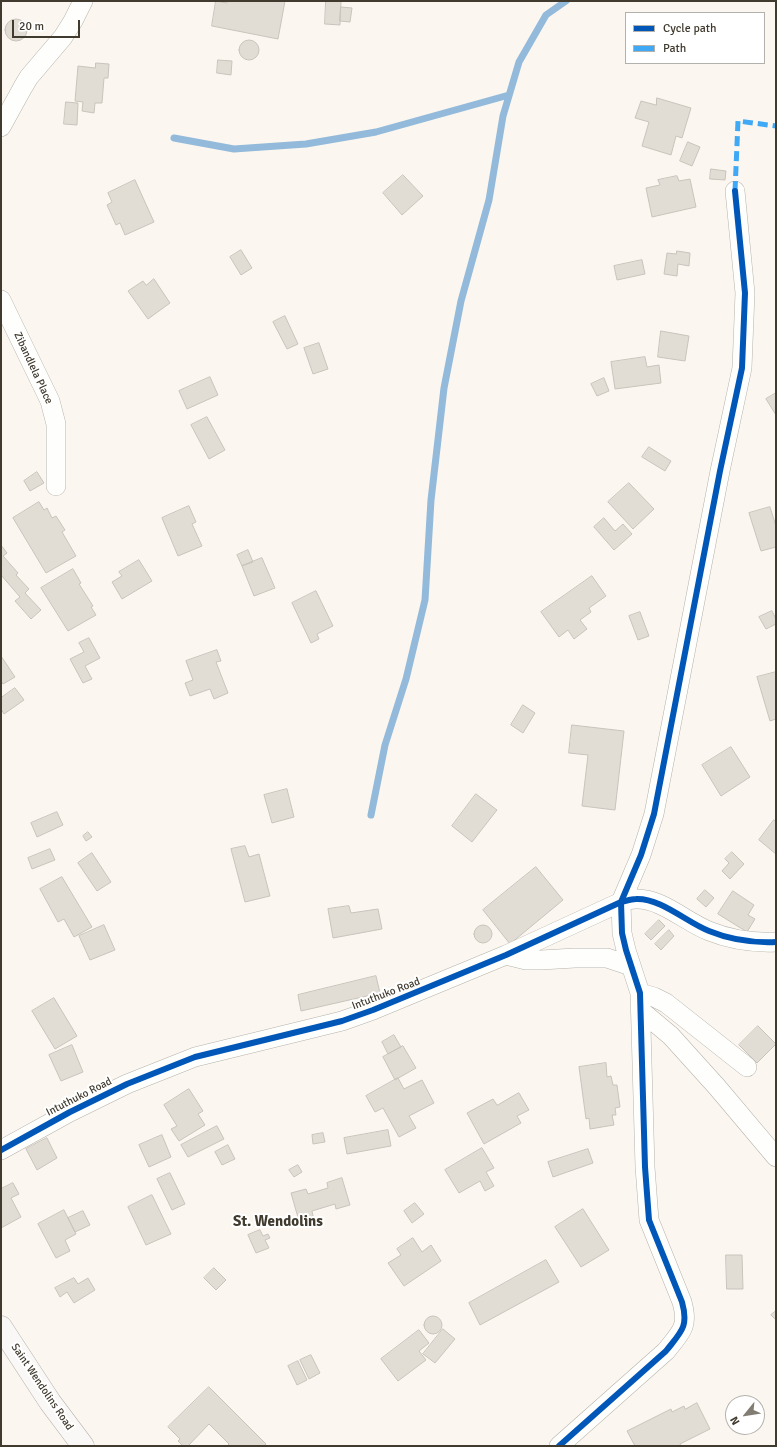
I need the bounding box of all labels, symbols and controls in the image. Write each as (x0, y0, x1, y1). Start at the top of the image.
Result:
scale bar (14, 12, 82, 38)
legend (625, 12, 765, 64)
text: 20 m (19, 19, 44, 34)
text: Cycle path (663, 21, 716, 36)
text: Path (663, 41, 686, 56)
street label: Zibandlela Place (11, 330, 55, 406)
street label: Intuthuko Road (350, 975, 422, 1013)
street label: Intuthuko Road (44, 1075, 114, 1119)
district label: St. Wendolins (233, 1213, 323, 1231)
street label: Saint Wendolins Road (8, 1341, 76, 1433)
north arrow (725, 1395, 765, 1435)
text: N (727, 1414, 743, 1427)

